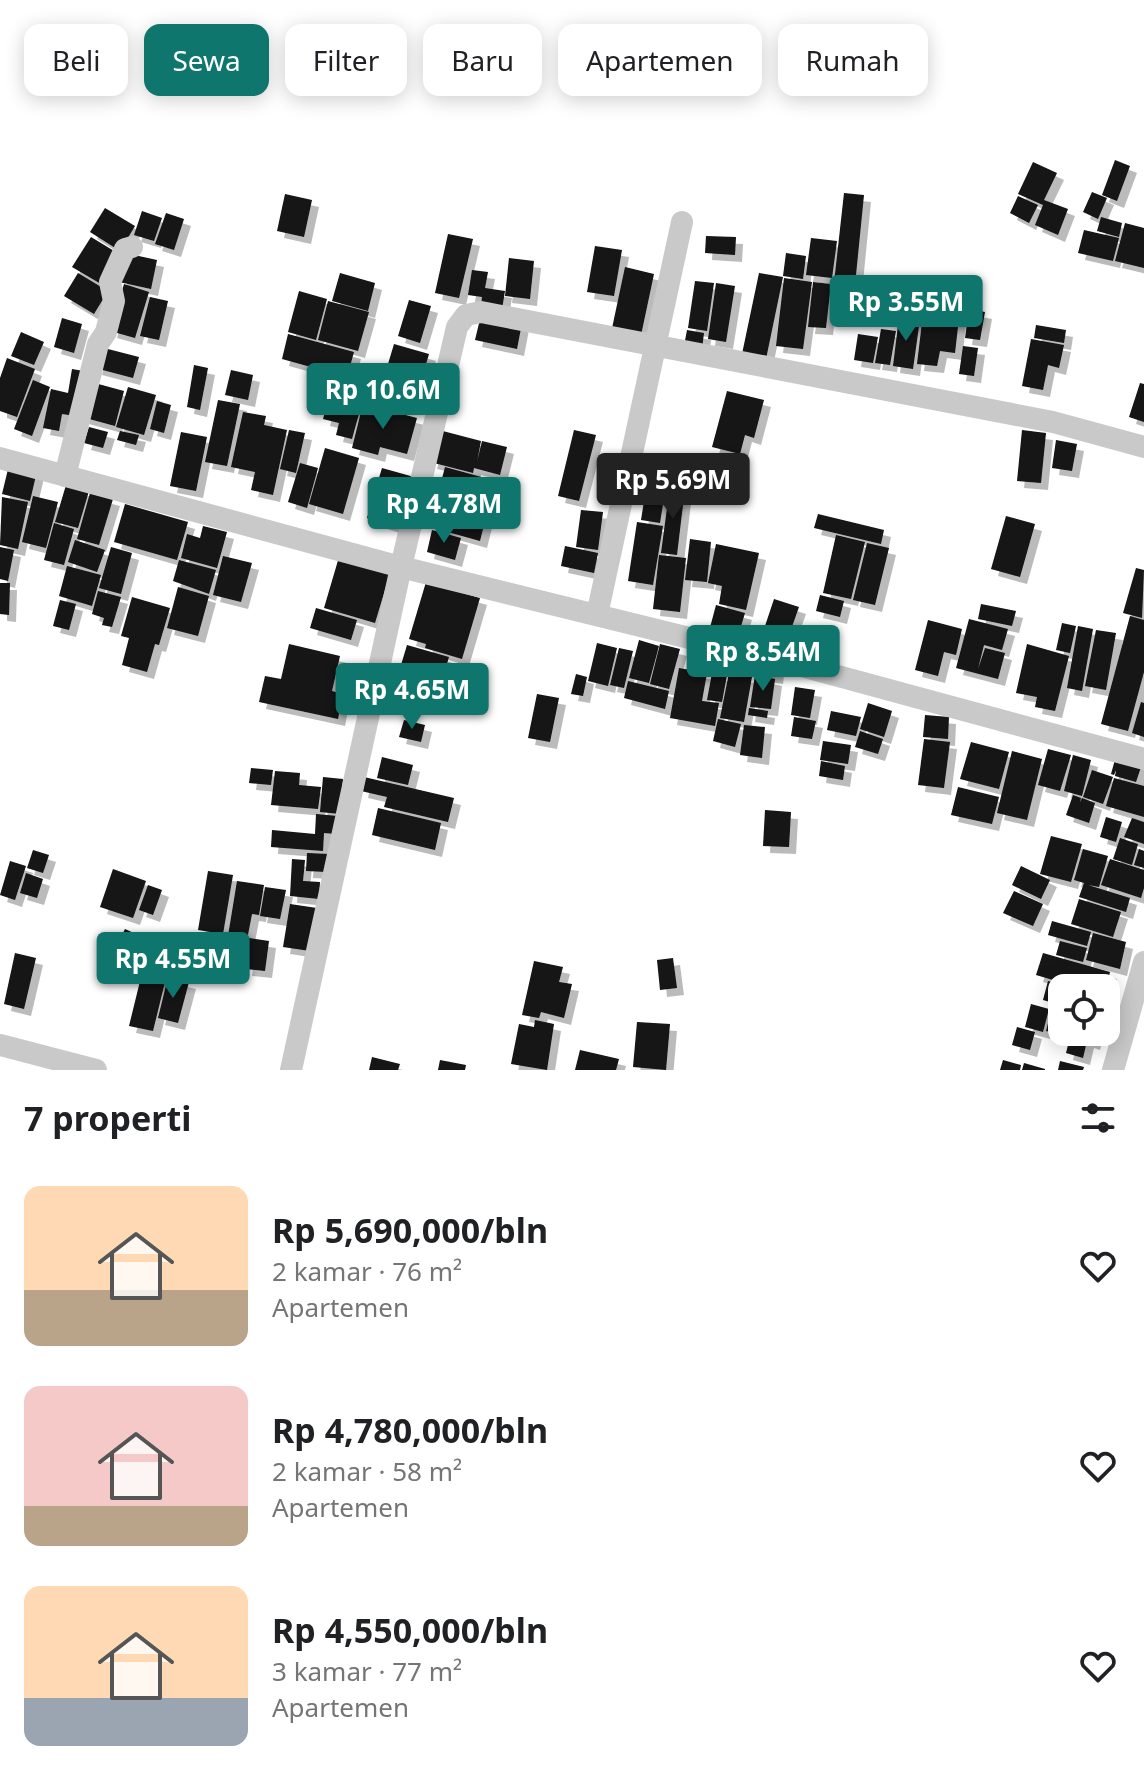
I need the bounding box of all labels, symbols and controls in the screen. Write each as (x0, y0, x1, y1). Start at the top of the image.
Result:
chip: Beli (24, 24, 128, 96)
chip: Sewa (144, 24, 269, 96)
chip: Filter (285, 24, 407, 96)
chip: Baru (423, 24, 542, 96)
chip: Apartemen (558, 24, 762, 96)
chip: Rumah (778, 24, 928, 96)
pin: Rp 3.55M (823, 275, 989, 343)
text: Rp 3.55M (848, 283, 964, 319)
pin: Rp 10.6M (300, 363, 466, 431)
text: Rp 10.6M (325, 371, 441, 407)
pin: Rp 5.69M (590, 453, 756, 521)
text: Rp 5.69M (615, 461, 731, 497)
pin: Rp 4.78M (361, 477, 527, 545)
text: Rp 4.78M (386, 485, 502, 521)
pin: Rp 8.54M (680, 625, 846, 693)
text: Rp 8.54M (705, 633, 821, 669)
pin: Rp 4.65M (329, 663, 495, 731)
text: Rp 4.65M (354, 671, 470, 707)
pin: Rp 4.55M (90, 932, 256, 1000)
text: Rp 4.55M (115, 940, 231, 976)
map controls (1048, 974, 1120, 1046)
button: locate (1048, 974, 1120, 1046)
text: 7 properti (24, 1095, 191, 1141)
icon: filters (1076, 1096, 1120, 1140)
text: Rp 5,690,000/bln (272, 1207, 548, 1253)
icon: home (88, 1218, 184, 1314)
icon: heart (1076, 1244, 1120, 1288)
text: 2 kamar · 76 m² (272, 1253, 462, 1289)
text: Apartemen (272, 1289, 409, 1325)
text: Rp 4,780,000/bln (272, 1407, 548, 1453)
icon: home (88, 1418, 184, 1514)
icon: heart (1076, 1444, 1120, 1488)
text: 2 kamar · 58 m² (272, 1453, 462, 1489)
text: Apartemen (272, 1489, 409, 1525)
text: Rp 4,550,000/bln (272, 1607, 548, 1653)
icon: home (88, 1618, 184, 1714)
icon: heart (1076, 1644, 1120, 1688)
text: 3 kamar · 77 m² (272, 1653, 462, 1689)
text: Apartemen (272, 1689, 409, 1725)

